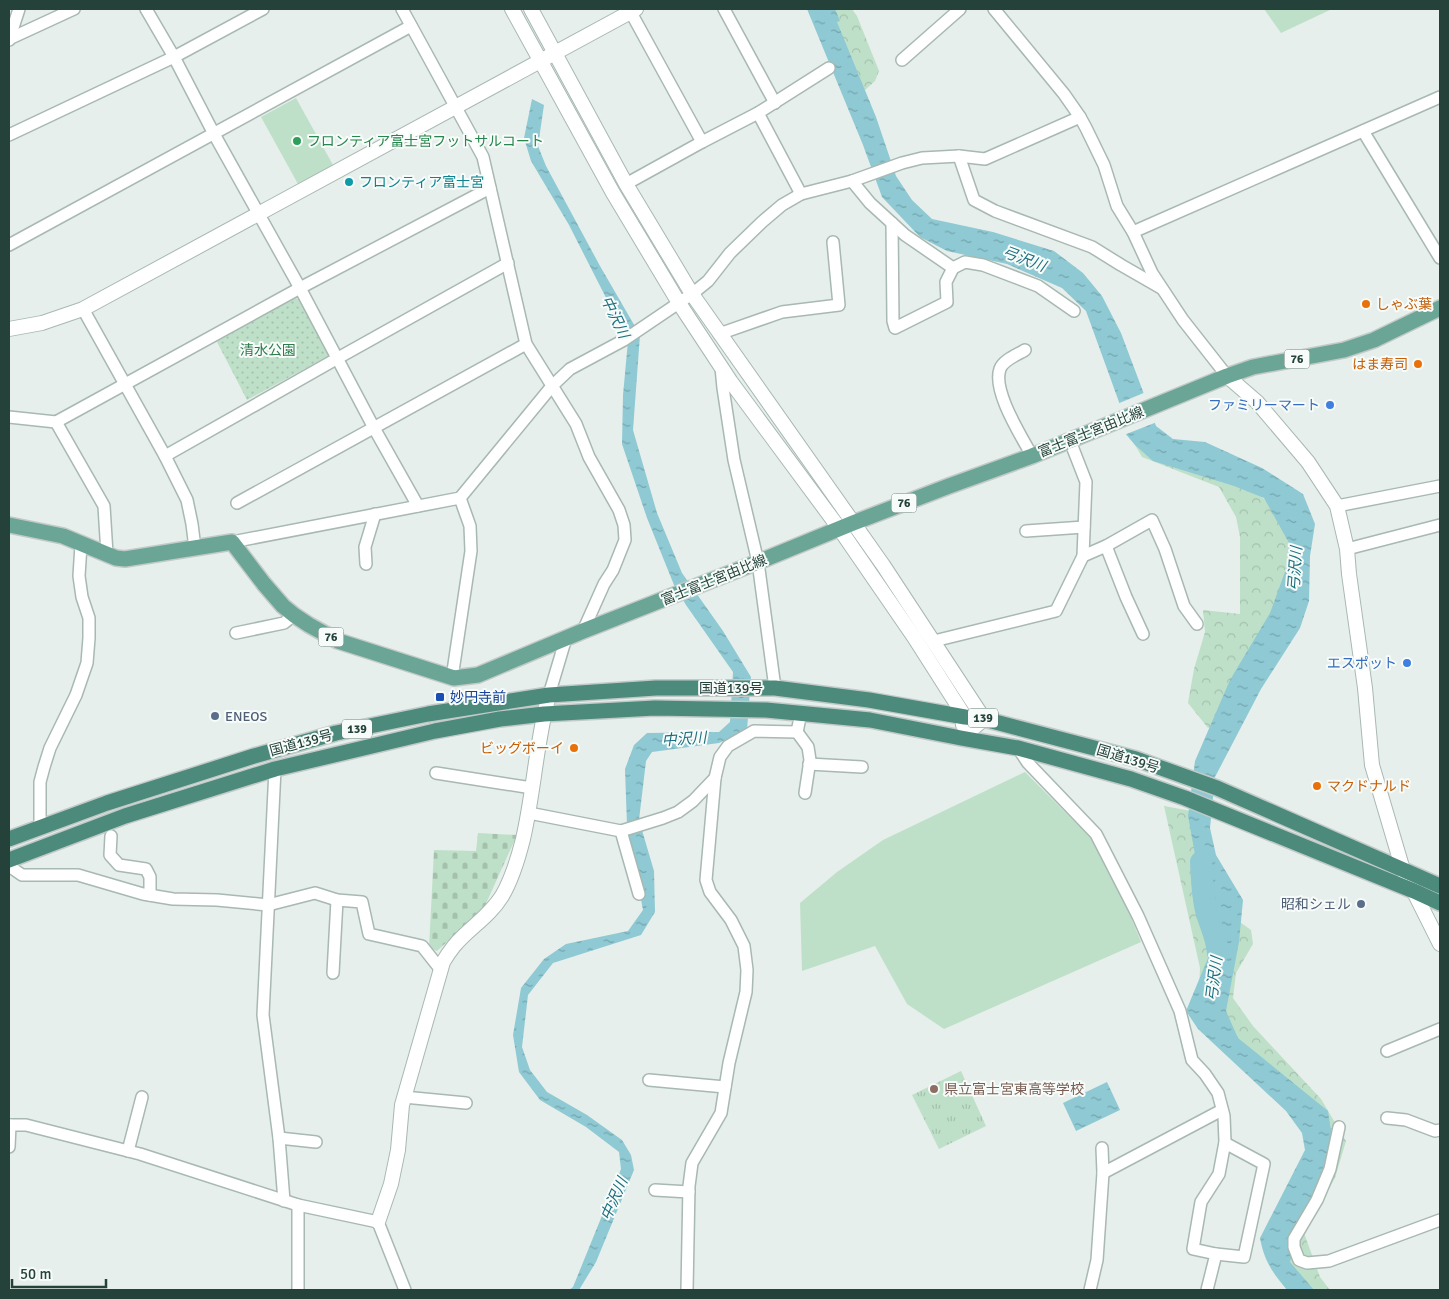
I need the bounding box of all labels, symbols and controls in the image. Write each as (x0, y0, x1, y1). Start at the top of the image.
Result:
place label: フロンティア富士宮フットサルコート (307, 133, 544, 150)
marker: フロンティア富士宮フットサルコート (291, 135, 303, 147)
place label: フロンティア富士宮 (359, 174, 484, 191)
marker: フロンティア富士宮 (343, 176, 355, 188)
water label: 弓沢川 (1000, 243, 1050, 276)
water label: 中沢川 (597, 293, 634, 343)
place label: しゃぶ葉 (1376, 296, 1432, 313)
marker: しゃぶ葉 (1360, 298, 1372, 310)
park label: 清水公園 (240, 342, 296, 359)
road number: 76 (1284, 349, 1310, 368)
place label: はま寿司 (1352, 356, 1408, 373)
marker: はま寿司 (1412, 358, 1424, 370)
place label: ファミリーマート (1208, 397, 1320, 414)
marker: ファミリーマート (1324, 399, 1336, 411)
street label: 富士富士宮由比線 (1036, 403, 1146, 461)
road number: 76 (892, 493, 916, 512)
water label: 弓沢川 (1284, 544, 1306, 592)
street label: 富士富士宮由比線 (659, 551, 769, 609)
road number: 76 (318, 628, 344, 646)
place label: エスポット (1327, 655, 1397, 672)
marker: エスポット (1401, 657, 1413, 669)
street label: 国道139号 (699, 680, 763, 697)
place label: 妙円寺前 (450, 689, 506, 706)
marker: 妙円寺前 (434, 691, 446, 703)
place label: ENEOS (225, 708, 267, 725)
road number: 139 (968, 708, 998, 728)
marker: ENEOS (209, 710, 221, 722)
road number: 139 (342, 720, 372, 739)
street label: 国道139号 (268, 726, 334, 760)
water label: 中沢川 (661, 728, 709, 750)
place label: ビッグボーイ (480, 740, 564, 757)
street label: 国道139号 (1095, 741, 1161, 777)
marker: ビッグボーイ (568, 742, 580, 754)
place label: マクドナルド (1327, 778, 1411, 795)
marker: マクドナルド (1311, 780, 1323, 792)
place label: 昭和シェル (1281, 896, 1351, 913)
marker: 昭和シェル (1355, 898, 1367, 910)
water label: 弓沢川 (1202, 954, 1226, 1002)
place label: 県立富士宮東高等学校 (944, 1081, 1084, 1098)
marker: 県立富士宮東高等学校 (928, 1083, 940, 1095)
water label: 中沢川 (597, 1173, 632, 1223)
scale bar (12, 1256, 106, 1288)
text: 50 m (20, 1265, 51, 1283)

